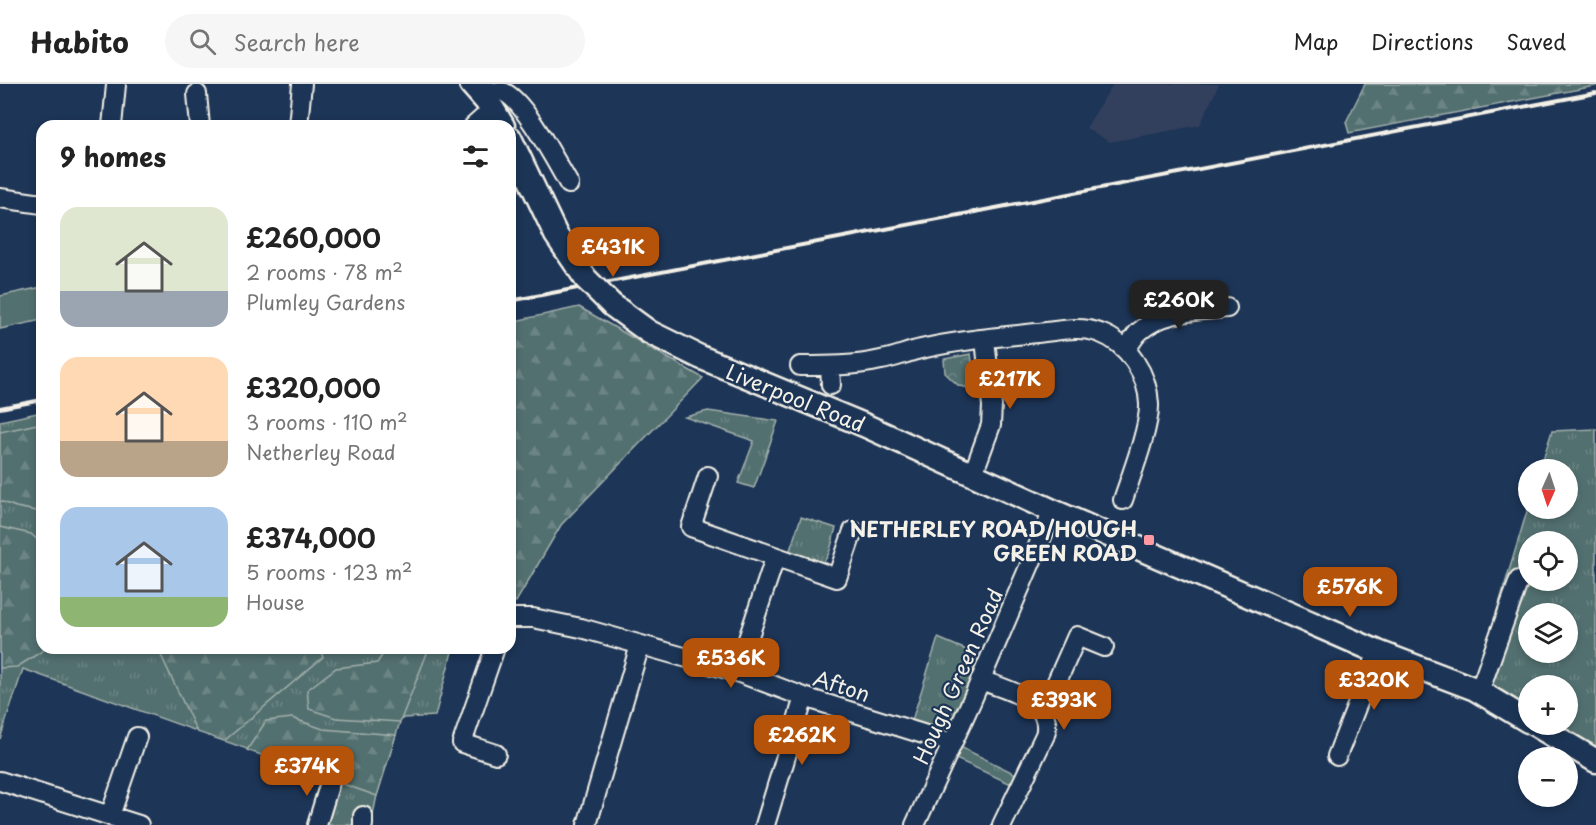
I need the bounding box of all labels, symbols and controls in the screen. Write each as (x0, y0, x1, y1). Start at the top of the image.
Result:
search box (165, 14, 585, 68)
text: Habito (30, 20, 129, 63)
icon: search (186, 25, 219, 58)
text: Search here (234, 25, 360, 58)
text: Map (1293, 25, 1338, 57)
text: Directions (1371, 25, 1473, 57)
text: Saved (1506, 25, 1566, 57)
text: 9 homes (60, 137, 166, 176)
icon: filters (459, 140, 492, 173)
text: £260,000 (246, 218, 381, 257)
pin: £431K (571, 227, 655, 278)
icon: home (108, 231, 180, 303)
text: £431K (581, 231, 645, 261)
text: 2 rooms · 78 m² (246, 257, 403, 287)
pin: £260K (1137, 280, 1221, 331)
text: £260K (1143, 284, 1215, 314)
text: Plumley Gardens (246, 287, 405, 317)
street label: Liverpool Road (722, 355, 870, 439)
pin: £217K (968, 359, 1052, 410)
text: £217K (979, 363, 1041, 393)
text: £320,000 (246, 368, 381, 407)
icon: home (108, 381, 180, 453)
text: 3 rooms · 110 m² (246, 407, 408, 437)
text: Netherley Road (246, 437, 396, 467)
north arrow (1518, 459, 1578, 519)
map controls (1518, 459, 1578, 807)
place label: NETHERLEY ROAD/HOUGH GREEN ROAD (850, 512, 1137, 568)
text: £374,000 (246, 518, 376, 557)
icon: home (108, 531, 180, 603)
button: locate (1518, 531, 1578, 591)
marker: NETHERLEY ROAD/HOUGH GREEN ROAD (1142, 533, 1156, 547)
text: 5 rooms · 123 m² (246, 557, 412, 587)
pin: £576K (1308, 567, 1392, 618)
text: £576K (1317, 571, 1383, 601)
street label: Hough Green Road (904, 583, 1010, 769)
text: House (246, 587, 305, 617)
button: layers (1518, 603, 1578, 663)
pin: £536K (689, 638, 773, 689)
text: £536K (696, 642, 766, 672)
pin: £320K (1332, 660, 1416, 711)
street label: Afton (810, 661, 874, 709)
text: £320K (1339, 664, 1409, 694)
button: + (1518, 675, 1578, 735)
pin: £393K (1022, 680, 1106, 731)
text: £393K (1031, 684, 1097, 714)
pin: £262K (760, 715, 844, 766)
text: £262K (768, 719, 836, 749)
pin: £374K (265, 746, 349, 797)
button: − (1518, 747, 1578, 807)
text: £374K (274, 750, 340, 780)

